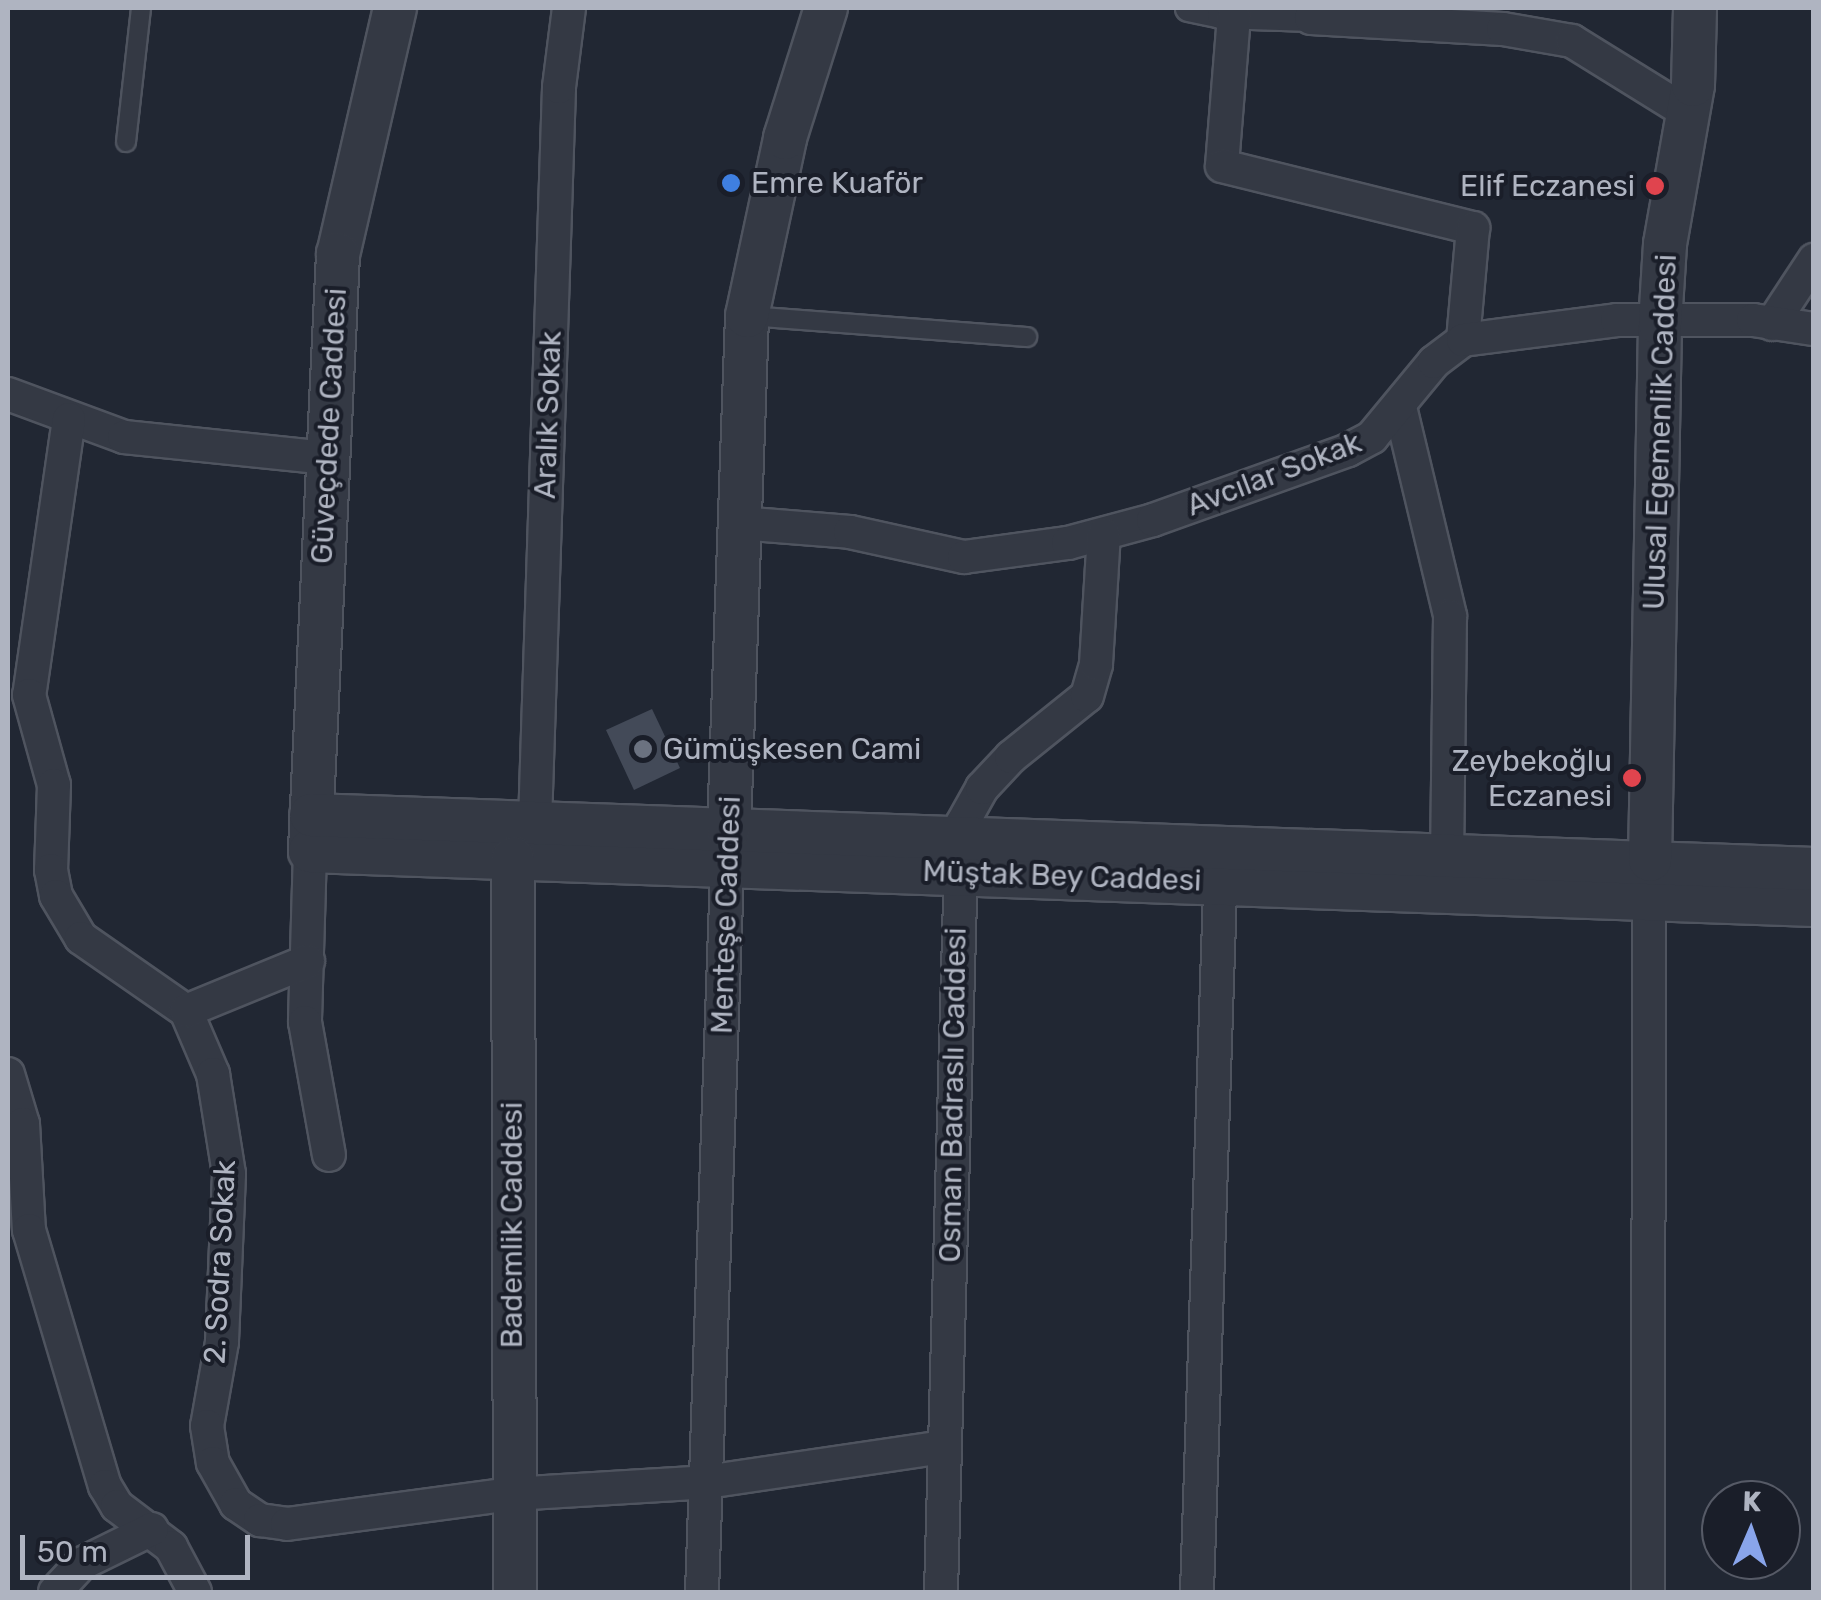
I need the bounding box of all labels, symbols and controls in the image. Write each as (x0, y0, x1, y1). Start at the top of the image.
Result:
place label: Emre Kuaför (751, 165, 923, 201)
place label: Elif Eczanesi (1459, 168, 1635, 204)
marker: Emre Kuaför (720, 172, 742, 194)
marker: Elif Eczanesi (1644, 175, 1666, 197)
street label: Ulusal Egemenlik Caddesi (1636, 253, 1684, 611)
street label: Güveçdede Caddesi (304, 287, 354, 565)
street label: Aralık Sokak (527, 330, 569, 500)
street label: Avcılar Sokak (1181, 424, 1367, 524)
place label: Gümüşkesen Cami (663, 731, 921, 767)
marker: Gümüşkesen Cami (632, 738, 654, 760)
place label: Zeybekoğlu Eczanesi (1452, 743, 1612, 814)
marker: Zeybekoğlu Eczanesi (1621, 767, 1643, 789)
street label: Menteşe Caddesi (704, 795, 748, 1035)
street label: Müştak Bey Caddesi (921, 853, 1203, 899)
street label: Osman Badraslı Caddesi (932, 927, 974, 1263)
street label: Bademlik Caddesi (494, 1102, 530, 1348)
street label: 2. Sodra Sokak (197, 1159, 243, 1365)
north arrow (1701, 1480, 1801, 1580)
text: K (1742, 1485, 1762, 1518)
scale bar (25, 1515, 255, 1577)
text: 50 m (37, 1534, 108, 1570)

